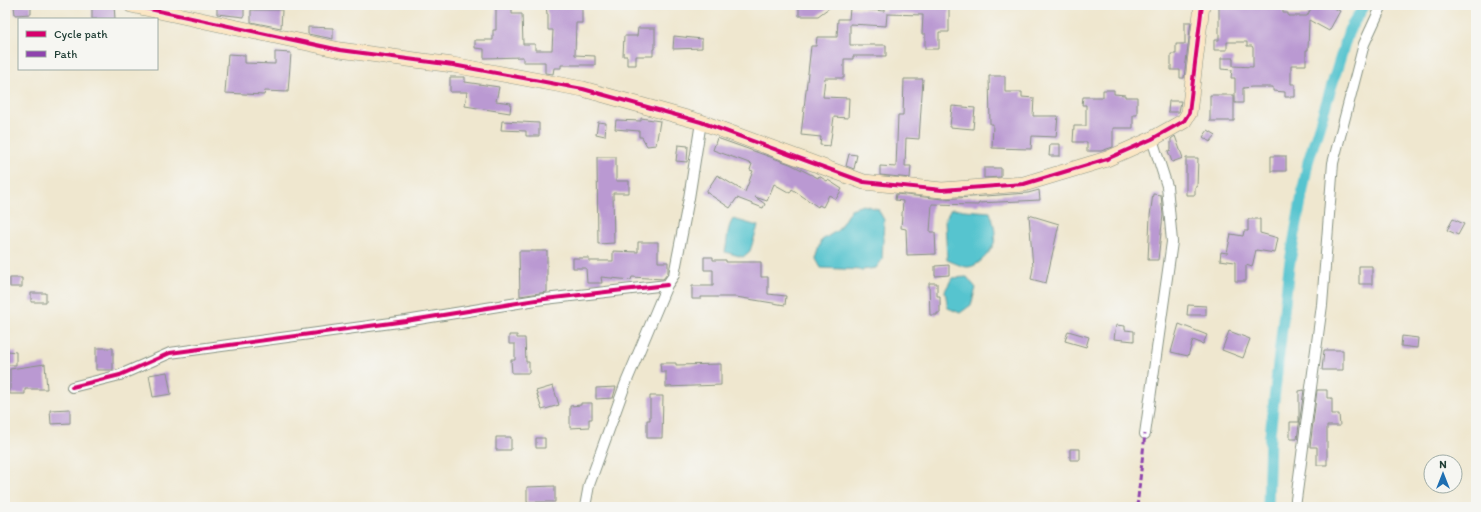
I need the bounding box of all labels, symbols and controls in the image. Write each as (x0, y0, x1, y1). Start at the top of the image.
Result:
legend (18, 18, 158, 70)
text: Cycle path (54, 27, 108, 41)
text: Path (54, 47, 77, 61)
north arrow (1423, 454, 1463, 494)
text: N (1439, 458, 1447, 471)

